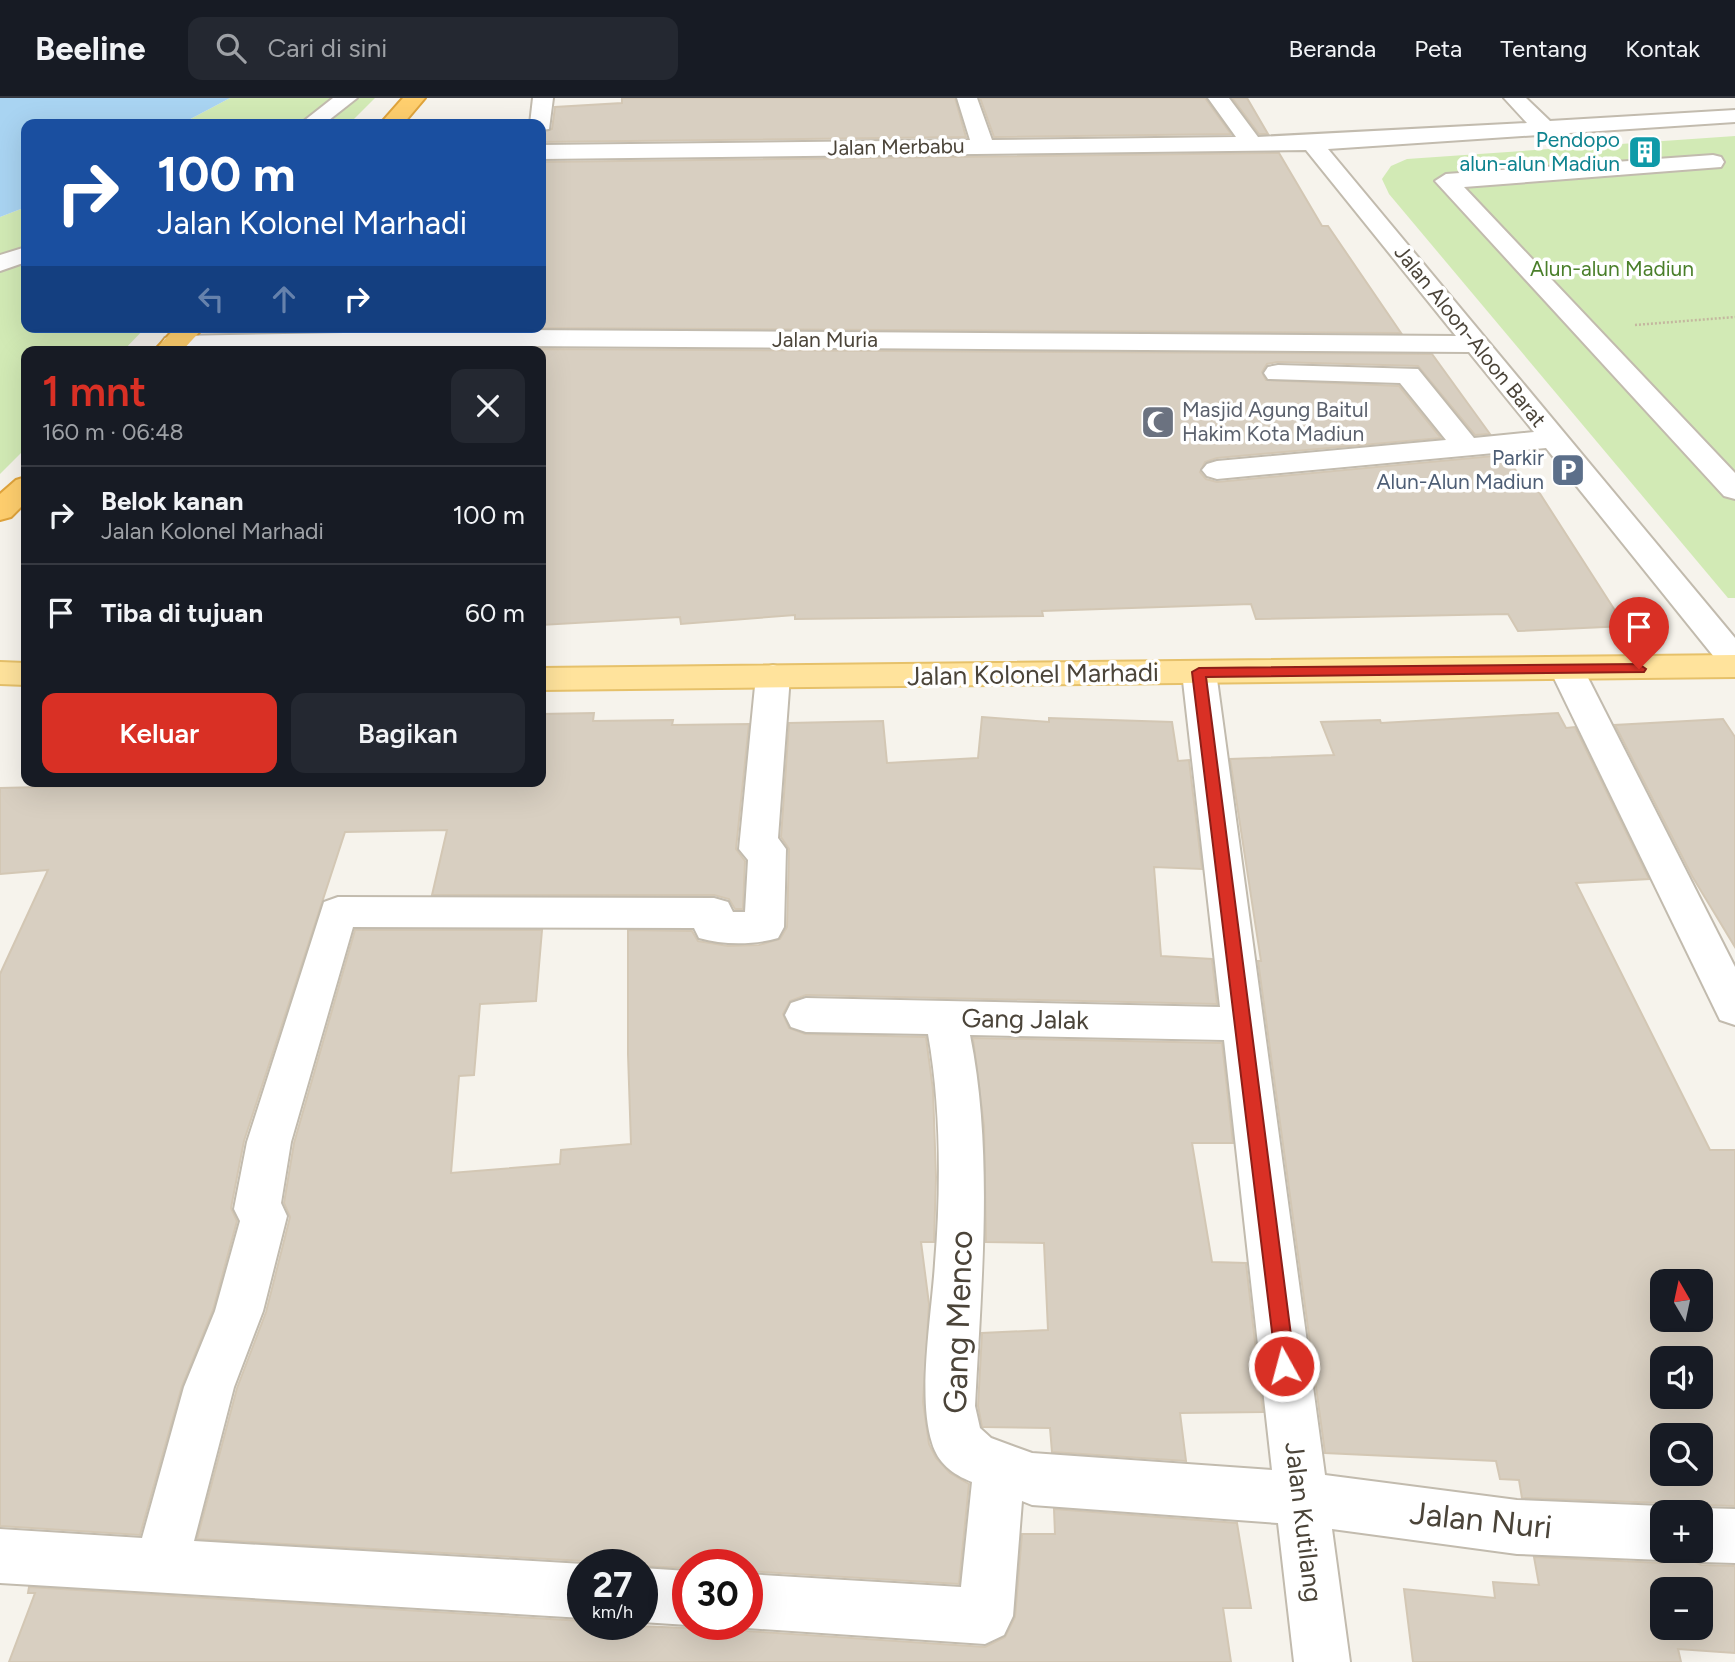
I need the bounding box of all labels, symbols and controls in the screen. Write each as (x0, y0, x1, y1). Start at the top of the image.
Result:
search box (188, 17, 678, 80)
text: Beeline (35, 29, 146, 68)
icon: search (212, 29, 250, 67)
text: Cari di sini (268, 32, 387, 64)
text: Beranda (1289, 34, 1376, 63)
text: Peta (1414, 34, 1462, 63)
text: Tentang (1500, 34, 1587, 63)
text: Kontak (1625, 34, 1700, 63)
place label: Pendopo alun-alun Madiun (1459, 127, 1620, 176)
street label: Jalan Merbabu (827, 133, 965, 160)
building icon: Pendopo alun-alun Madiun (1626, 133, 1664, 171)
text: 100 m (157, 144, 296, 203)
icon: right (42, 147, 133, 238)
text: Jalan Kolonel Marhadi (157, 204, 467, 242)
street label: Jalan Aloon-Aloon Barat (1389, 240, 1552, 432)
park label: Alun-alun Madiun (1530, 256, 1694, 281)
icon: left (192, 280, 230, 318)
icon: ahead (265, 280, 303, 318)
icon: right (338, 280, 376, 318)
street label: Jalan Muria (772, 327, 878, 352)
text: 1 mnt (42, 366, 146, 417)
button: close (451, 369, 525, 443)
place label: Masjid Agung Baitul Hakim Kota Madiun (1182, 397, 1368, 446)
mosque icon: Masjid Agung Baitul Hakim Kota Madiun (1139, 403, 1177, 441)
text: 160 m · 06:48 (42, 418, 184, 446)
place label: Parkir Alun-Alun Madiun (1376, 445, 1544, 494)
parking icon: Parkir Alun-Alun Madiun (1549, 451, 1587, 489)
text: Belok kanan (101, 485, 244, 517)
icon: right (42, 496, 80, 534)
text: 100 m (452, 499, 525, 531)
text: Jalan Kolonel Marhadi (101, 517, 324, 545)
icon: arrive (42, 594, 80, 632)
text: Tiba di tujuan (101, 597, 263, 629)
text: 60 m (465, 597, 525, 629)
pin (1609, 597, 1669, 669)
icon: arrive (1620, 608, 1658, 646)
street label: Jalan Kolonel Marhadi (907, 656, 1159, 692)
button: Keluar (42, 693, 277, 773)
button: Bagikan (291, 693, 525, 773)
street label: Gang Jalak (961, 1002, 1089, 1036)
street label: Gang Menco (936, 1230, 980, 1414)
north arrow (1650, 1269, 1713, 1332)
map controls (1650, 1269, 1713, 1640)
position arrow (1247, 1329, 1321, 1403)
button: sound (1650, 1346, 1713, 1409)
button: search (1650, 1423, 1713, 1486)
street label: Jalan Kutilang (1278, 1440, 1330, 1604)
street label: Jalan Nuri (1408, 1494, 1554, 1546)
button: + (1650, 1500, 1713, 1563)
speed limit sign: 30 (672, 1549, 763, 1640)
text: 27 (593, 1564, 632, 1606)
button: − (1650, 1577, 1713, 1640)
text: km/h (592, 1601, 633, 1623)

